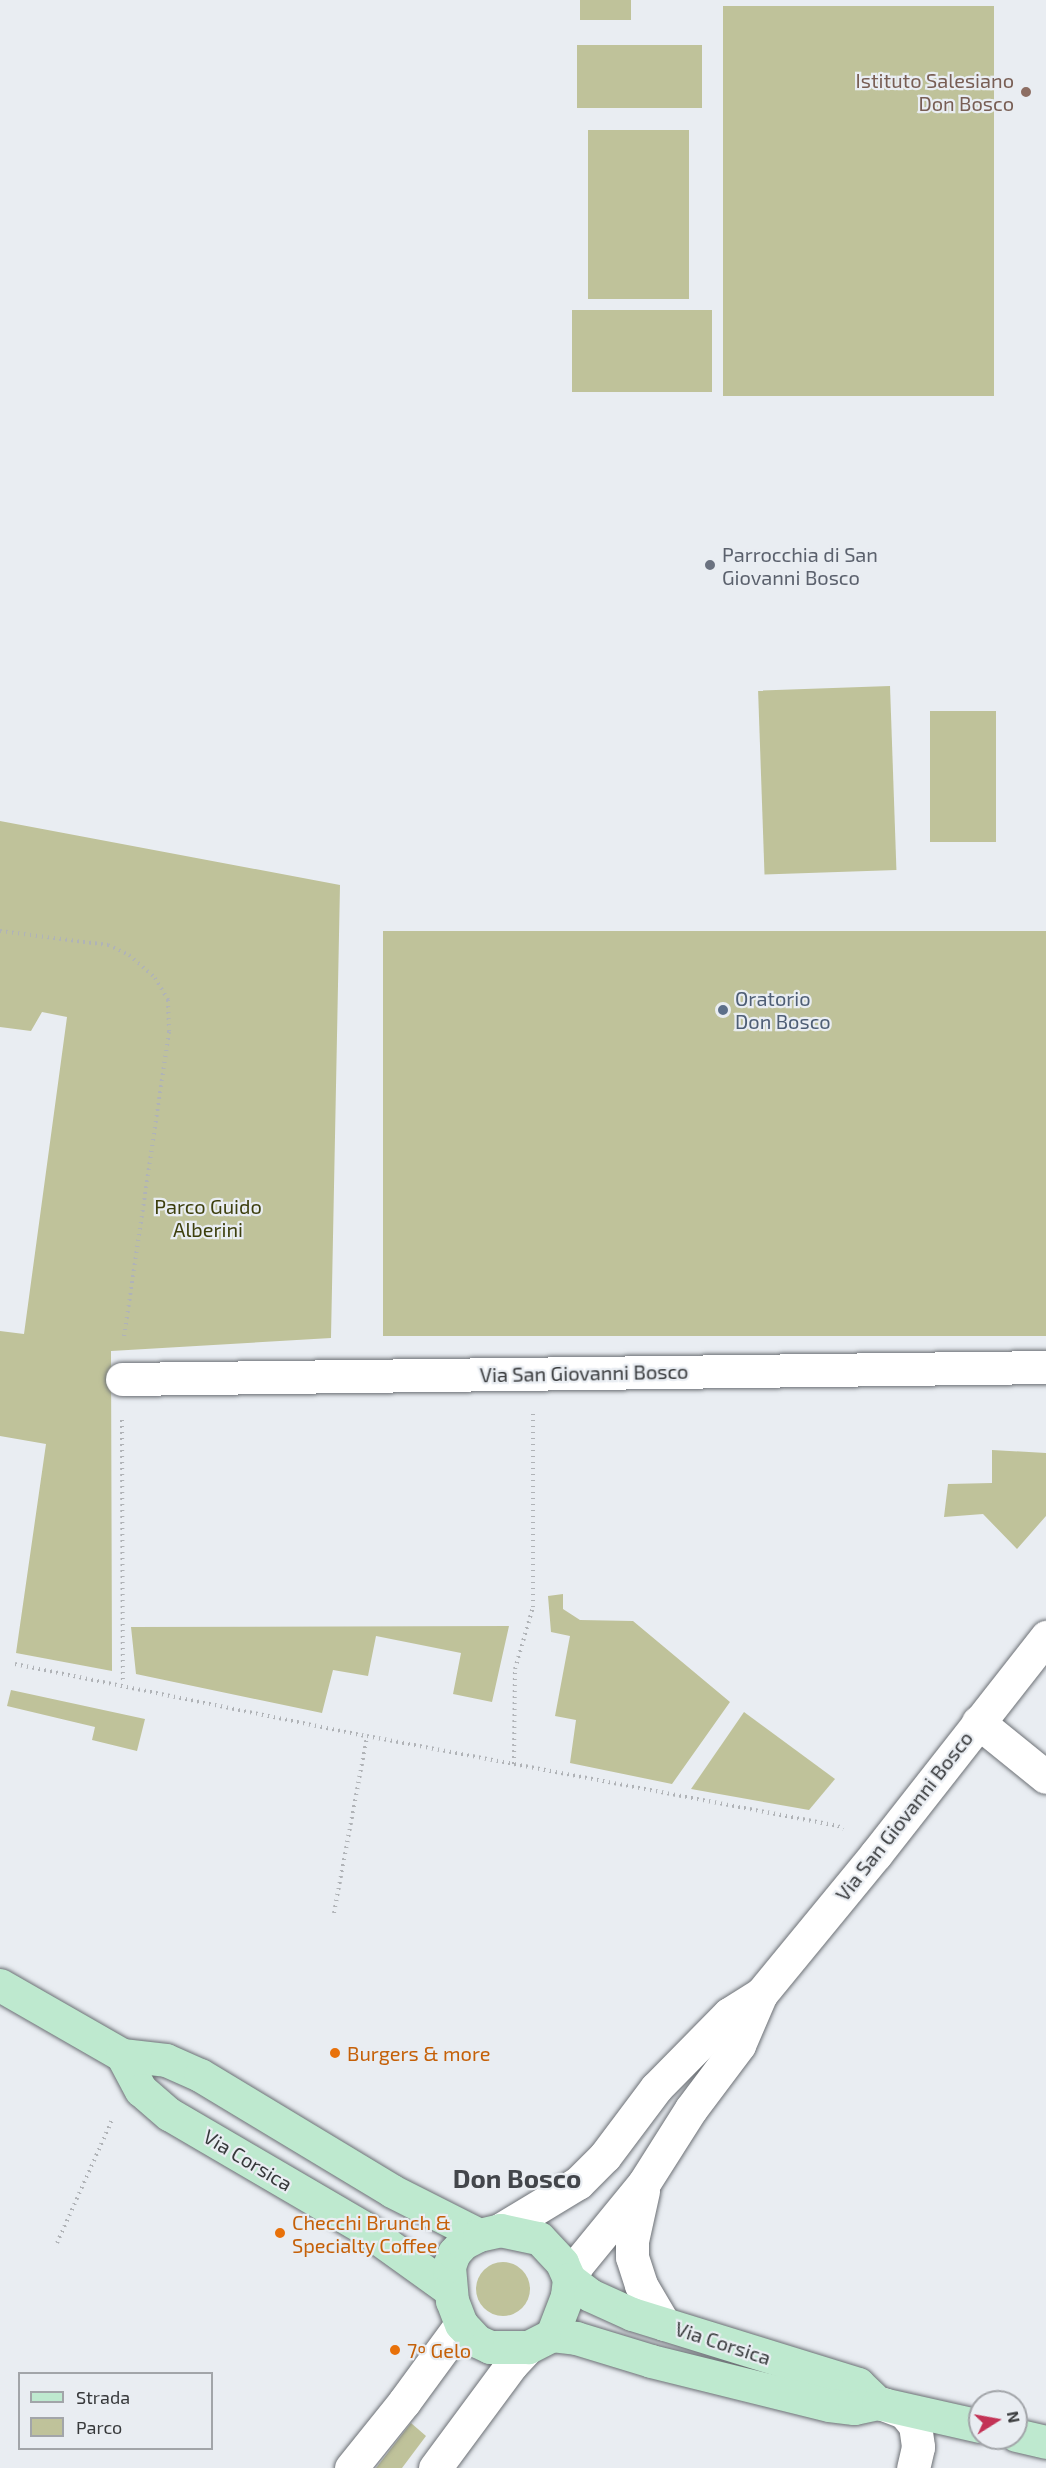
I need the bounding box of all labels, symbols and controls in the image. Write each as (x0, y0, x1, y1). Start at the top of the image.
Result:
place label: Istituto Salesiano Don Bosco (856, 68, 1014, 115)
marker: Istituto Salesiano Don Bosco (1019, 85, 1033, 99)
place label: Parrocchia di San Giovanni Bosco (722, 542, 878, 589)
marker: Parrocchia di San Giovanni Bosco (703, 558, 717, 572)
place label: Oratorio Don Bosco (735, 987, 831, 1034)
marker: Oratorio Don Bosco (716, 1003, 730, 1017)
park label: Parco Guido Alberini (154, 1195, 262, 1242)
street label: Via San Giovanni Bosco (479, 1359, 689, 1387)
street label: Via San Giovanni Bosco (830, 1726, 978, 1906)
place label: Burgers & more (347, 2041, 490, 2065)
marker: Burgers & more (328, 2046, 342, 2060)
street label: Via Corsica (199, 2124, 297, 2196)
district label: Don Bosco (453, 2162, 581, 2194)
place label: Checchi Brunch & Specialty Coffee (292, 2210, 451, 2257)
marker: Checchi Brunch & Specialty Coffee (273, 2226, 287, 2240)
street label: Via Corsica (672, 2316, 774, 2370)
place label: 7º Gelo (407, 2338, 471, 2362)
marker: 7º Gelo (388, 2343, 402, 2357)
legend (18, 2372, 213, 2450)
text: Strada (76, 2386, 130, 2408)
north arrow (968, 2390, 1028, 2450)
text: N (1004, 2409, 1025, 2424)
text: Parco (76, 2416, 122, 2438)

